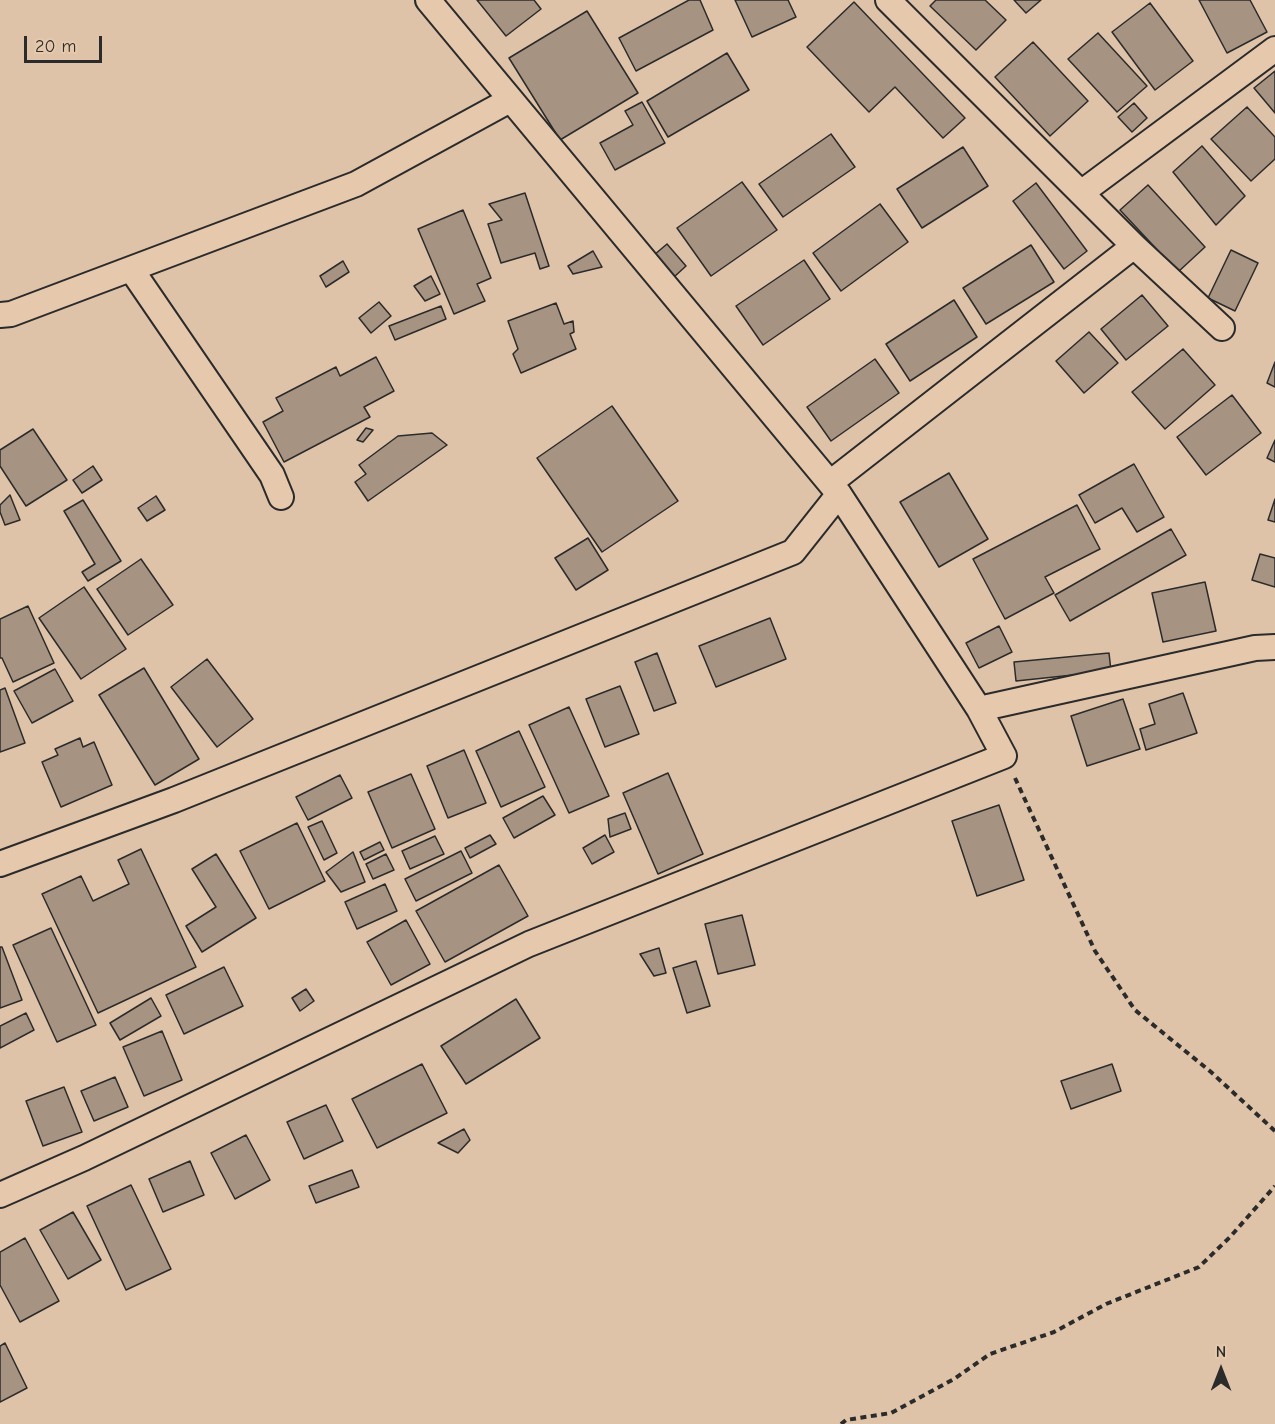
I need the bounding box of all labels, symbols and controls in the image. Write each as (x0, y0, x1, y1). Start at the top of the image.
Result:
scale bar (27, 24, 105, 62)
text: 20 m (35, 36, 76, 57)
north arrow (1191, 1340, 1251, 1400)
text: N (1216, 1343, 1226, 1361)

